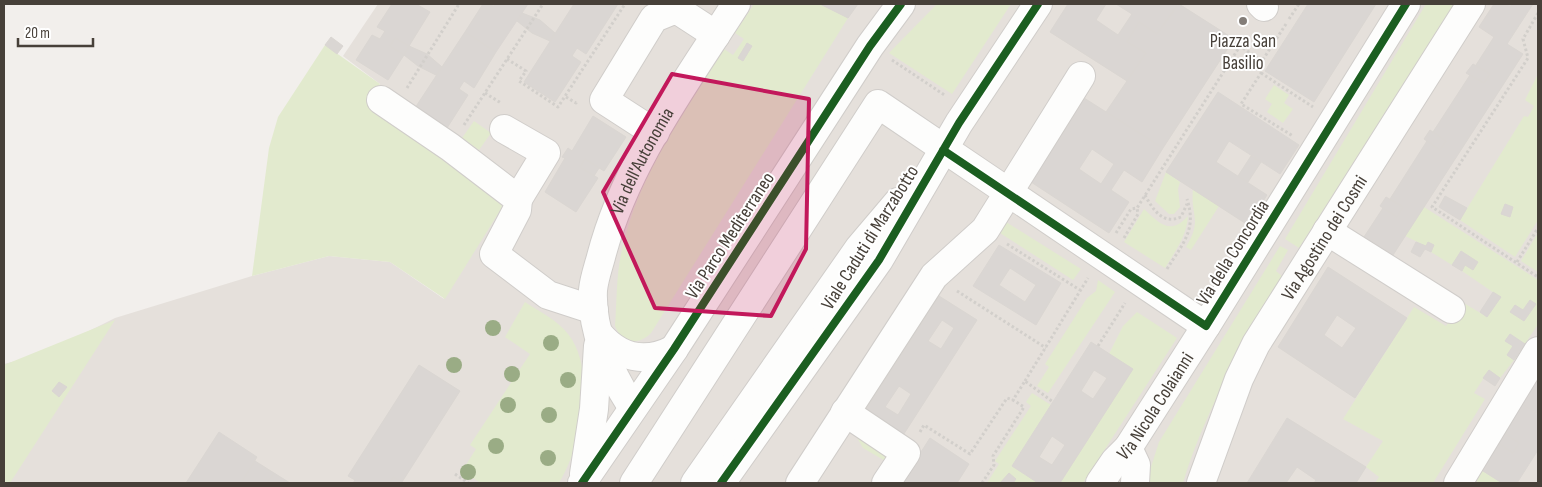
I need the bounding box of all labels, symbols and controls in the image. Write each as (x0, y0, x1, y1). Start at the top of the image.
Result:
scale bar (18, 15, 92, 47)
marker: Piazza San Basilio (1237, 15, 1249, 27)
text: 20 m (25, 24, 50, 43)
place label: Piazza San Basilio (1210, 30, 1276, 75)
street label: Via dell'Autonomia (606, 104, 679, 218)
street label: Viale Caduti di Marzabotto (817, 161, 924, 314)
street label: Via Parco Mediterraneo (681, 168, 780, 303)
street label: Via Agostino dei Cosmi (1277, 171, 1373, 305)
street label: Via della Concordia (1192, 196, 1275, 310)
street label: Via Nicola Colaianni (1113, 348, 1199, 466)

